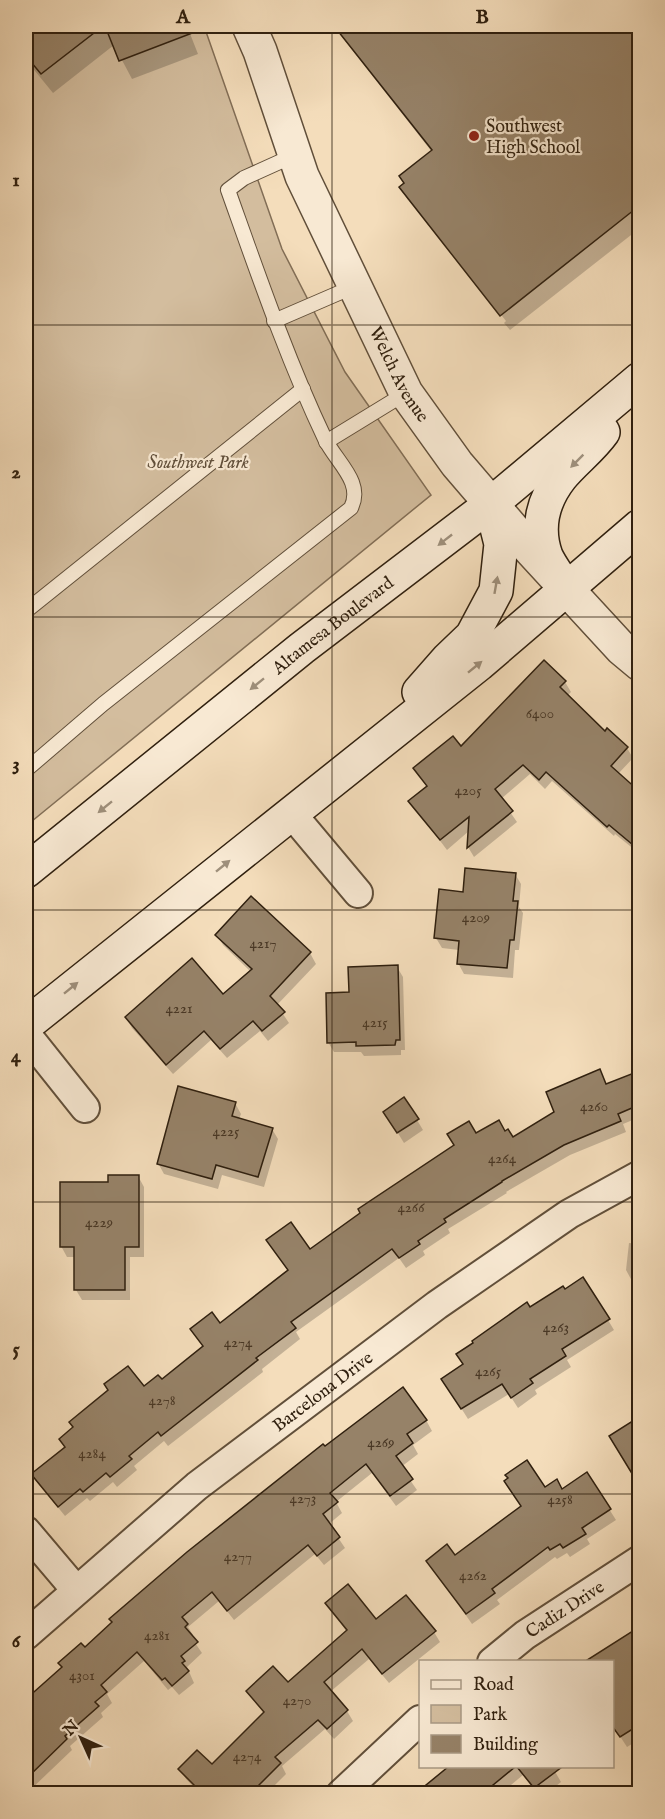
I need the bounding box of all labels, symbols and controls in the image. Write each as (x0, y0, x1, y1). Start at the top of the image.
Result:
text: A (175, 5, 191, 30)
text: B (475, 5, 489, 30)
place label: Southwest High School (486, 116, 580, 160)
marker: Southwest High School (467, 129, 481, 143)
text: 1 (12, 168, 20, 193)
street label: Welch Avenue (363, 323, 433, 427)
park label: Southwest Park (147, 452, 249, 475)
one-way arrow (571, 453, 585, 467)
text: 2 (11, 460, 21, 485)
one-way arrow (437, 533, 453, 546)
street label: Altamesa Boulevard (267, 572, 399, 681)
one-way arrow (492, 575, 501, 594)
one-way arrow (467, 661, 482, 673)
one-way arrow (249, 678, 265, 691)
house number: 6400 (526, 704, 554, 723)
text: 3 (12, 752, 20, 777)
house number: 4205 (454, 781, 482, 800)
one-way arrow (98, 800, 113, 812)
one-way arrow (215, 860, 231, 873)
house number: 4209 (462, 908, 490, 927)
house number: 4217 (250, 934, 277, 953)
one-way arrow (63, 982, 79, 995)
house number: 4221 (165, 999, 193, 1018)
house number: 4215 (362, 1013, 388, 1032)
text: 4 (11, 1044, 22, 1069)
house number: 4260 (580, 1097, 608, 1116)
house number: 4225 (213, 1122, 240, 1141)
house number: 4264 (488, 1149, 517, 1168)
house number: 4266 (397, 1198, 425, 1217)
house number: 4229 (85, 1213, 113, 1232)
house number: 4263 (543, 1318, 569, 1337)
house number: 4274 (224, 1333, 253, 1352)
text: 5 (12, 1337, 20, 1362)
street label: Barcelona Drive (269, 1347, 378, 1438)
house number: 4265 (475, 1362, 502, 1381)
house number: 4278 (148, 1391, 176, 1410)
house number: 4269 (367, 1433, 395, 1452)
house number: 4284 (78, 1444, 106, 1463)
house number: 4273 (290, 1489, 316, 1508)
house number: 4258 (547, 1490, 573, 1509)
house number: 4277 (224, 1547, 252, 1566)
house number: 4262 (459, 1566, 487, 1585)
street label: Cadiz Drive (522, 1576, 609, 1644)
house number: 4281 (144, 1626, 170, 1645)
text: 6 (12, 1629, 22, 1654)
legend (419, 1660, 614, 1768)
house number: 4301 (69, 1666, 95, 1685)
text: Road (473, 1674, 514, 1697)
house number: 4270 (283, 1691, 311, 1710)
text: Park (473, 1704, 508, 1727)
north arrow (51, 1708, 111, 1768)
text: N (59, 1717, 84, 1741)
text: Building (473, 1734, 538, 1757)
house number: 4274 (233, 1747, 262, 1766)

